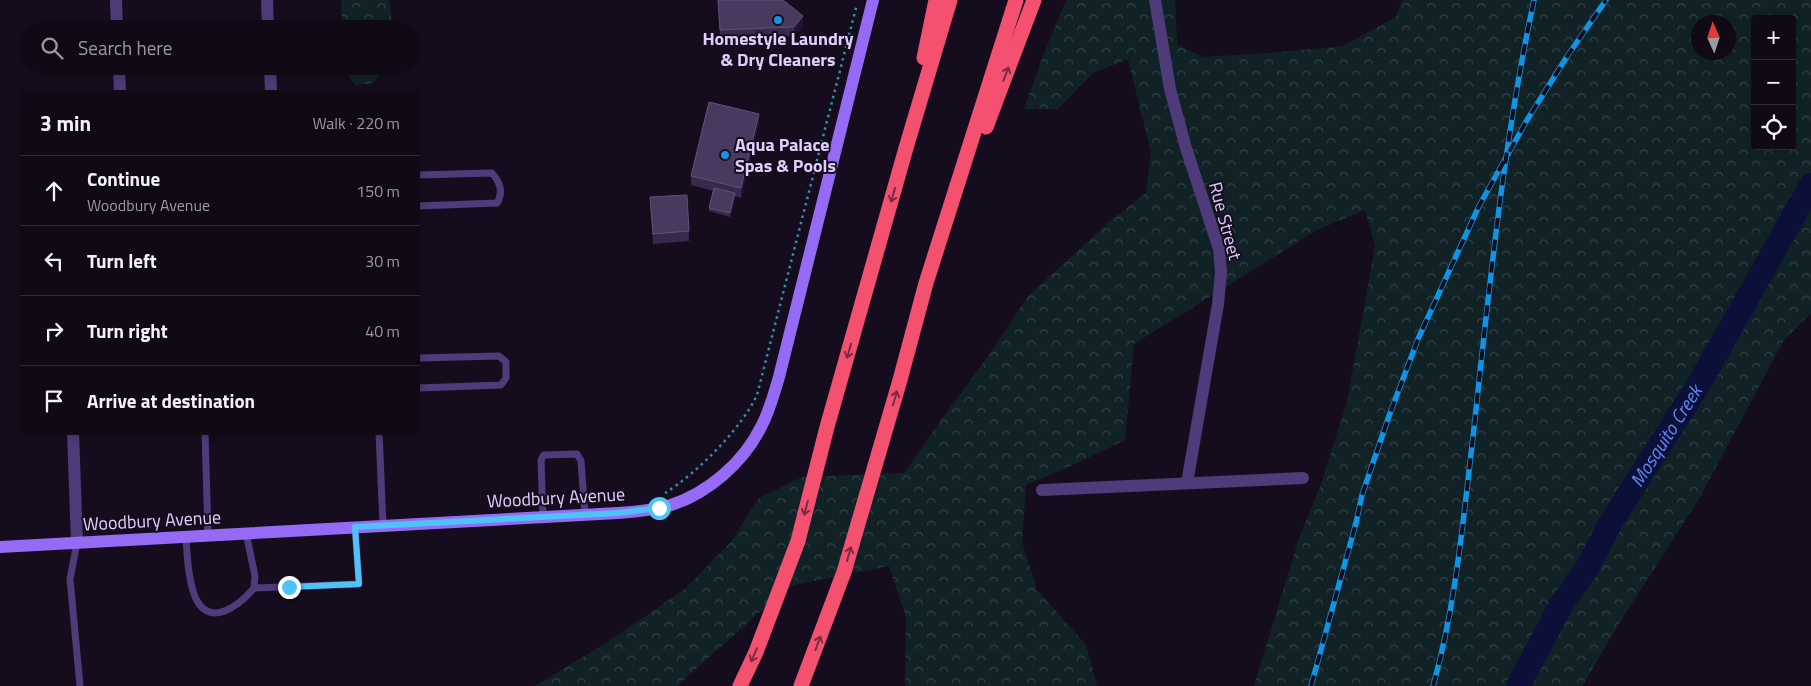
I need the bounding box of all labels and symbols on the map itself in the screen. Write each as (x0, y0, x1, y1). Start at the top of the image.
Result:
marker: Homestyle Laundry & Dry Cleaners (772, 14, 784, 26)
north arrow (1691, 15, 1736, 60)
place label: Homestyle Laundry & Dry Cleaners (702, 25, 854, 73)
one-way arrow (1002, 67, 1011, 82)
place label: Aqua Palace Spas & Pools (735, 131, 836, 179)
marker: Aqua Palace Spas & Pools (719, 149, 731, 161)
street label: Rue Street (1202, 179, 1249, 264)
one-way arrow (887, 186, 897, 202)
one-way arrow (844, 343, 853, 359)
water label: Mosquito Creek (1622, 377, 1710, 492)
one-way arrow (891, 390, 901, 406)
street label: Woodbury Avenue (486, 480, 626, 515)
route start (648, 497, 671, 520)
one-way arrow (801, 500, 811, 516)
street label: Woodbury Avenue (82, 503, 222, 538)
one-way arrow (845, 546, 855, 562)
route end (278, 576, 301, 599)
one-way arrow (814, 636, 823, 651)
one-way arrow (749, 647, 759, 662)

